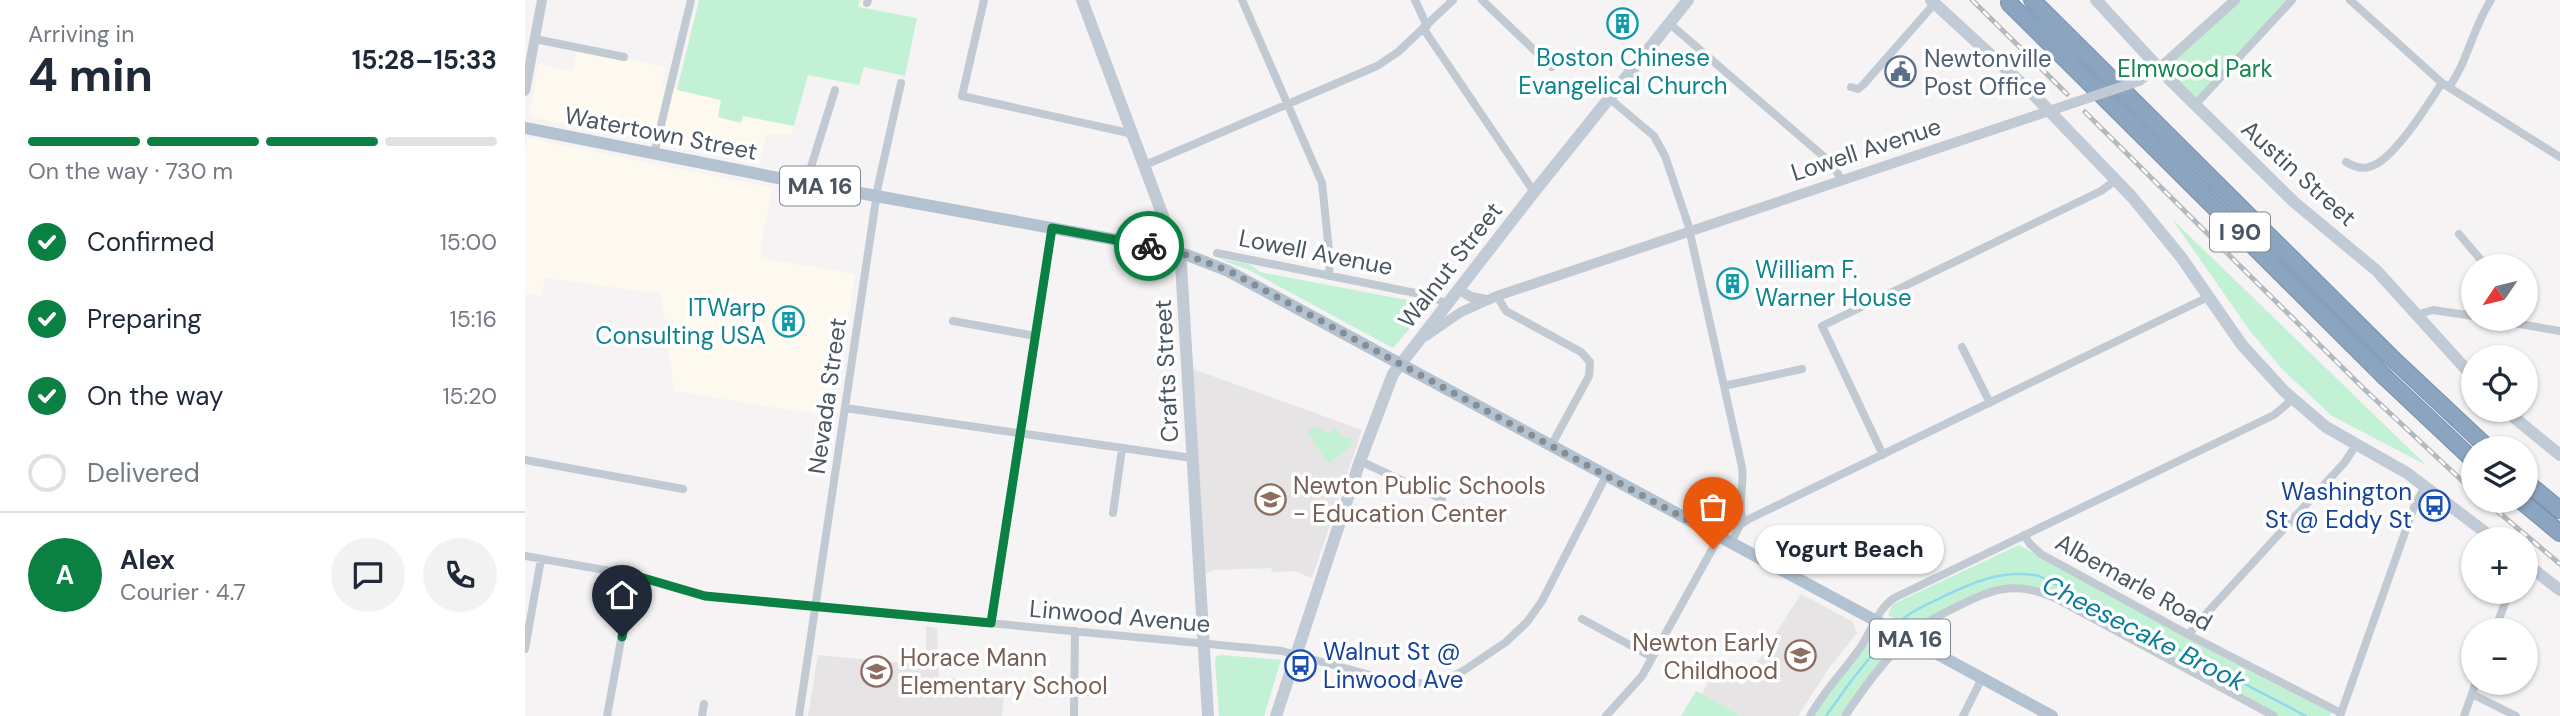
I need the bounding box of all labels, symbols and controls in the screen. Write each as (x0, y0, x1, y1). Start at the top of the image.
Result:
building icon: Boston Chinese Evangelical Church (1606, 6, 1640, 40)
text: Arriving in (28, 19, 134, 49)
place label: Boston Chinese Evangelical Church (1518, 42, 1728, 101)
text: 15:28–15:33 (352, 43, 497, 77)
place label: Newtonville Post Office (1924, 43, 2052, 102)
text: 4 min (28, 45, 153, 105)
park label: Elmwood Park (2117, 53, 2273, 84)
public building icon: Newtonville Post Office (1884, 55, 1918, 89)
street label: Watertown Street (562, 99, 760, 167)
street label: Lowell Avenue (1787, 110, 1945, 188)
street label: Austin Street (2235, 113, 2363, 233)
text: On the way · 730 m (28, 156, 233, 186)
road number: MA 16 (780, 167, 860, 206)
street label: Walnut Street (1391, 196, 1509, 334)
courier (1114, 211, 1184, 281)
road number: I 90 (2210, 213, 2270, 252)
street label: Lowell Avenue (1236, 222, 1396, 282)
icon: check (28, 223, 66, 261)
text: Confirmed (87, 225, 214, 259)
text: 15:00 (440, 227, 497, 257)
icon: bike (1130, 227, 1168, 265)
place label: William F. Warner House (1755, 254, 1912, 313)
north arrow (2461, 254, 2537, 331)
map controls (2461, 254, 2538, 695)
building icon: William F. Warner House (1715, 266, 1749, 300)
place label: ITWarp Consulting USA (595, 292, 766, 351)
street label: Crafts Street (1147, 299, 1185, 443)
icon: check (28, 300, 66, 338)
text: Preparing (87, 302, 202, 336)
text: 15:16 (450, 304, 497, 334)
building icon: ITWarp Consulting USA (772, 304, 806, 338)
street label: Nevada Street (801, 316, 853, 476)
button: locate (2461, 345, 2538, 422)
icon: check (28, 377, 66, 415)
text: On the way (87, 379, 223, 413)
text: 15:20 (442, 381, 497, 411)
button: layers (2461, 436, 2538, 513)
text: Delivered (87, 456, 200, 490)
place label: Newton Public Schools - Education Center (1293, 470, 1546, 529)
place label: Washington St @ Eddy St (2265, 476, 2412, 535)
pin (1683, 477, 1743, 549)
school or university icon: Newton Public Schools - Education Center (1253, 482, 1287, 516)
icon: bag (1694, 488, 1732, 526)
bus stop icon: Washington St @ Eddy St (2418, 488, 2452, 522)
callout: Yogurt Beach (1755, 524, 1944, 574)
street label: Albemarle Road (2050, 526, 2218, 638)
button: + (2461, 527, 2538, 604)
text: Yogurt Beach (1775, 534, 1924, 564)
button: chat (331, 538, 405, 612)
button: phone (423, 538, 497, 612)
text: Alex (120, 543, 175, 577)
text: A (56, 558, 74, 592)
pin (592, 565, 652, 637)
water label: Cheesecake Brook (2037, 567, 2252, 699)
icon: home (603, 576, 641, 614)
text: Courier · 4.7 (120, 577, 246, 607)
street label: Linwood Avenue (1028, 593, 1212, 639)
button: − (2461, 618, 2538, 695)
road number: MA 16 (1870, 620, 1950, 659)
place label: Newton Early Childhood (1632, 627, 1778, 686)
place label: Walnut St @ Linwood Ave (1323, 636, 1463, 695)
school or university icon: Newton Early Childhood (1784, 639, 1818, 673)
place label: Horace Mann Elementary School (900, 642, 1108, 701)
bus stop icon: Walnut St @ Linwood Ave (1283, 648, 1317, 682)
school or university icon: Horace Mann Elementary School (860, 654, 894, 688)

